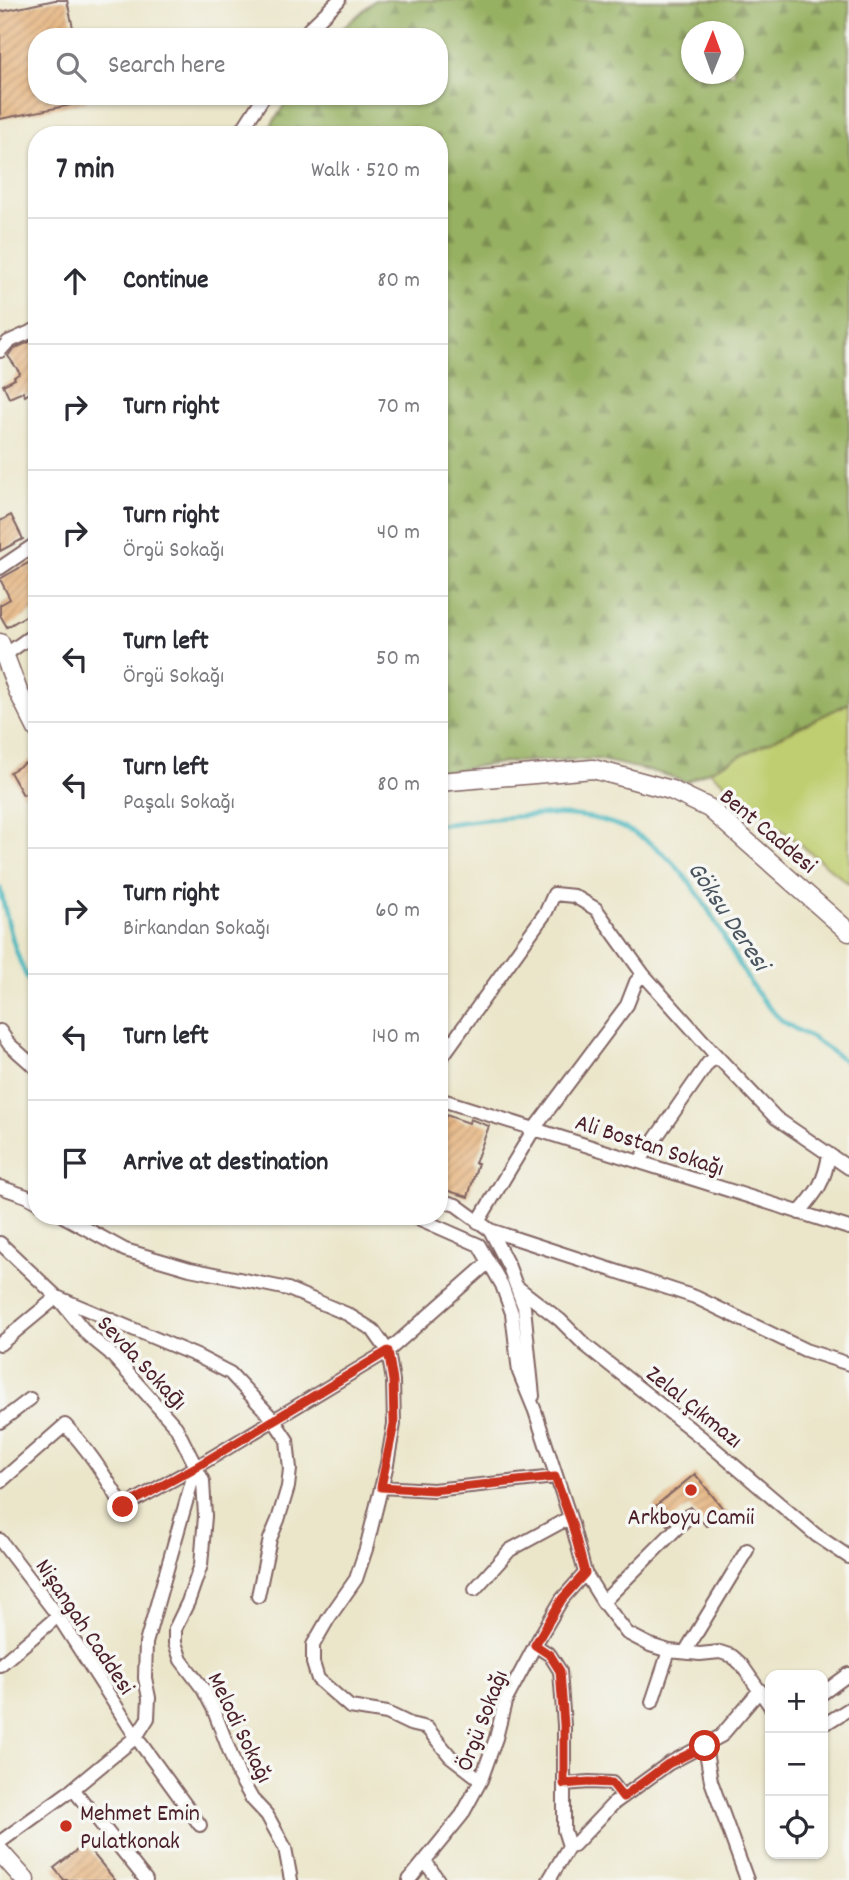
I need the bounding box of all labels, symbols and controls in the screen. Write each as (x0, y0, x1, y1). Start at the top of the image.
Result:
north arrow (681, 21, 744, 84)
search box (28, 28, 448, 105)
icon: search (52, 48, 90, 86)
text: Search here (108, 48, 226, 85)
text: 7 min (56, 150, 114, 193)
text: Walk · 520 m (311, 155, 420, 188)
icon: ahead (56, 262, 94, 300)
text: Continue (123, 263, 208, 300)
text: 80 m (377, 265, 420, 298)
icon: right (56, 388, 94, 426)
text: Turn right (123, 389, 220, 426)
text: 70 m (378, 391, 420, 424)
text: Turn right (123, 498, 220, 535)
icon: right (56, 514, 94, 552)
text: 40 m (377, 517, 420, 550)
text: Örgü Sokağı (123, 535, 224, 568)
text: Turn left (123, 624, 209, 661)
icon: left (56, 640, 94, 678)
text: 50 m (376, 643, 420, 676)
text: Örgü Sokağı (123, 661, 224, 694)
text: Turn left (123, 750, 209, 787)
icon: left (56, 766, 94, 804)
text: 80 m (377, 769, 420, 802)
street label: Bent Caddesi (711, 781, 823, 883)
text: Paşalı Sokağı (123, 787, 235, 820)
water label: Göksu Deresi (677, 855, 780, 983)
text: Turn right (123, 876, 220, 913)
icon: right (56, 892, 94, 930)
text: 60 m (375, 895, 420, 928)
text: Birkandan Sokağı (123, 913, 270, 946)
icon: left (56, 1018, 94, 1056)
text: Turn left (123, 1019, 209, 1056)
text: 140 m (372, 1021, 420, 1054)
street label: Ali Bostan Sokağı (570, 1107, 728, 1187)
icon: arrive (56, 1144, 94, 1182)
text: Arrive at destination (123, 1145, 328, 1182)
street label: Sevda Sokaḡı (88, 1309, 194, 1419)
street label: Zelal Çıkmazı (637, 1359, 749, 1458)
marker: Arkboyu Camii (683, 1482, 699, 1498)
route end (107, 1491, 138, 1522)
place label: Arkboyu Camii (628, 1502, 754, 1536)
street label: Nişangah Caddesi (25, 1553, 142, 1703)
street label: Örgü Sokağı (449, 1666, 519, 1776)
street label: Melodi Sokağı (197, 1667, 280, 1789)
map controls (765, 1670, 828, 1859)
button: + (765, 1670, 828, 1733)
route start (689, 1730, 720, 1761)
button: − (765, 1733, 828, 1796)
button: locate (765, 1796, 828, 1859)
place label: Mehmet Emin Pulatkonak (80, 1798, 200, 1860)
marker: Mehmet Emin Pulatkonak (58, 1818, 74, 1834)

